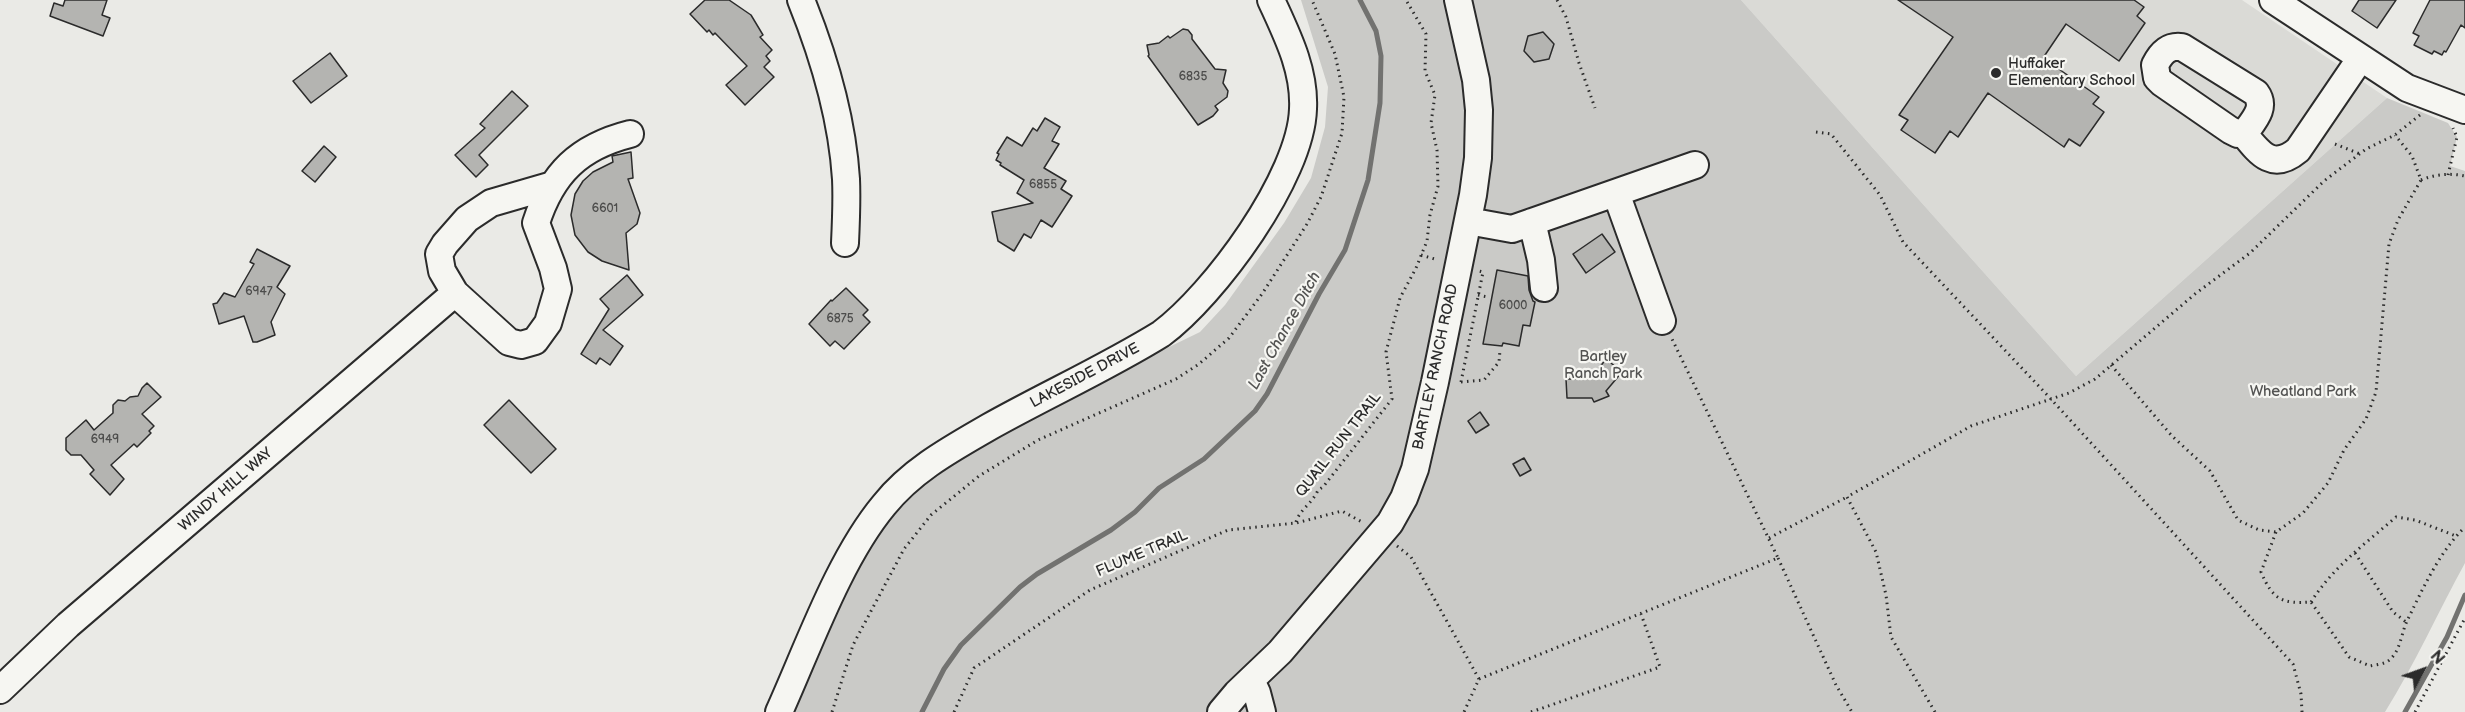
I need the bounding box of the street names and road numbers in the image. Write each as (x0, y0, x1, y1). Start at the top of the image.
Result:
street label: BARTLEY RANCH ROAD (1410, 282, 1462, 452)
street label: LAKESIDE DRIVE (1027, 340, 1143, 412)
street label: QUAIL RUN TRAIL (1293, 389, 1385, 501)
street label: WINDY HILL WAY (175, 444, 277, 536)
street label: FLUME TRAIL (1094, 527, 1190, 581)

